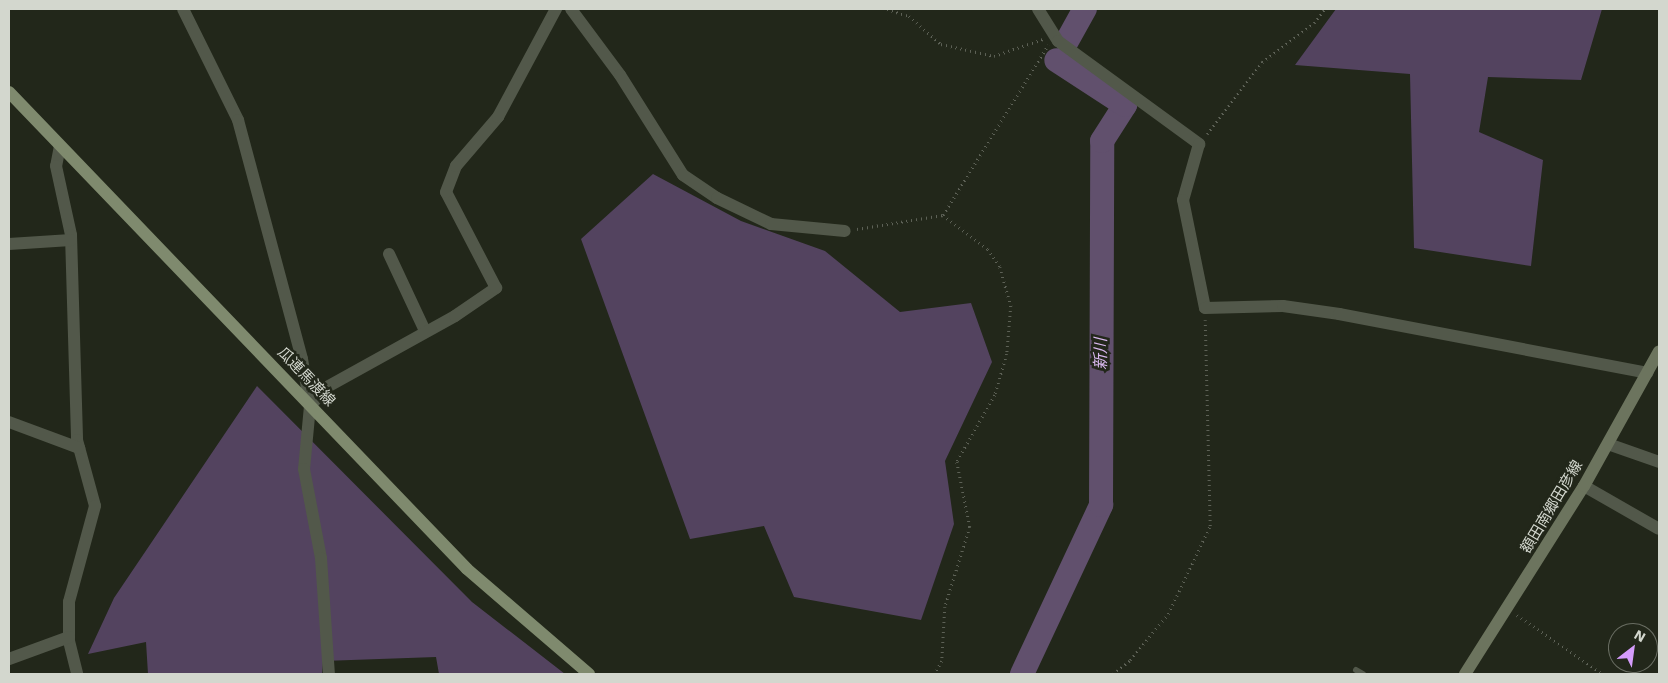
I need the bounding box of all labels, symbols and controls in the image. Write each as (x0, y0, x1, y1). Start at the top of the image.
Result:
water label: 新川 (1091, 338, 1111, 370)
street label: 瓜連馬渡線 (273, 344, 339, 410)
street label: 額田南郷田彦線 (1517, 457, 1587, 557)
north arrow (1608, 623, 1658, 673)
text: N (1632, 626, 1648, 645)

